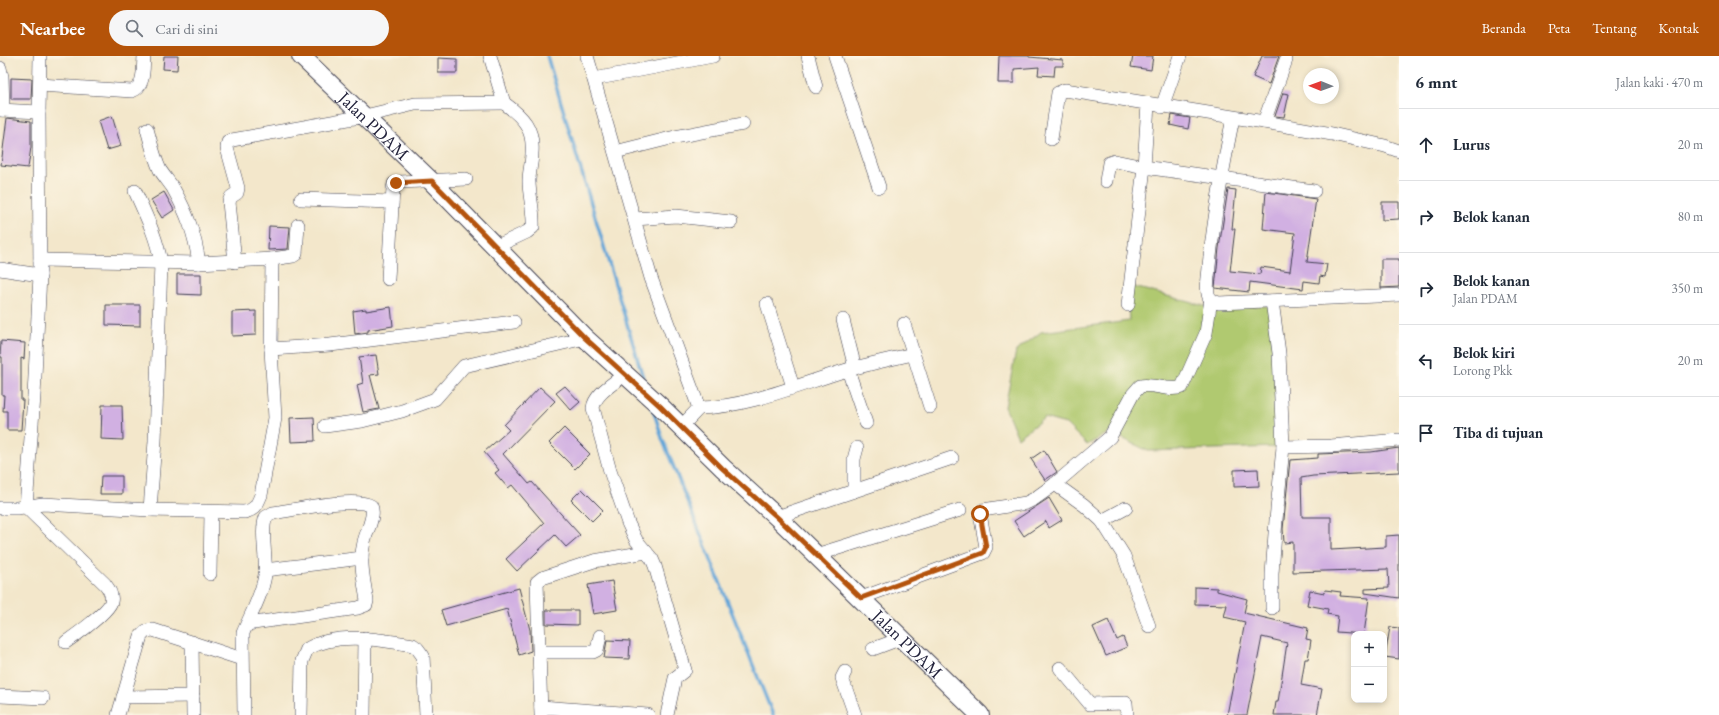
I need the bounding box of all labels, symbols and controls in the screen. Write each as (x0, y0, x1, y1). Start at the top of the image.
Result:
search box (109, 10, 389, 46)
text: Nearbee (20, 16, 85, 41)
icon: search (123, 17, 145, 39)
text: Cari di sini (155, 19, 218, 38)
text: Beranda (1482, 19, 1526, 37)
text: Peta (1548, 19, 1570, 37)
text: Tentang (1592, 19, 1637, 37)
text: Kontak (1659, 19, 1699, 37)
north arrow (1303, 68, 1339, 104)
text: 6 mnt (1415, 71, 1457, 93)
text: Jalan kaki · 470 m (1616, 74, 1703, 91)
street label: Jalan PDAM (332, 85, 414, 165)
icon: ahead (1415, 134, 1437, 156)
text: Lurus (1453, 135, 1490, 154)
text: 20 m (1678, 136, 1703, 153)
route end (387, 174, 405, 192)
icon: right (1415, 206, 1437, 228)
text: Belok kanan (1453, 207, 1530, 226)
text: 80 m (1678, 208, 1703, 225)
text: Belok kanan (1453, 271, 1530, 290)
icon: right (1415, 278, 1437, 300)
text: 350 m (1672, 280, 1703, 297)
text: Jalan PDAM (1453, 290, 1518, 307)
text: Belok kiri (1453, 343, 1515, 362)
icon: left (1415, 350, 1437, 372)
text: 20 m (1678, 352, 1703, 369)
text: Lorong Pkk (1453, 362, 1512, 379)
icon: arrive (1415, 422, 1437, 444)
text: Tiba di tujuan (1453, 423, 1543, 442)
route start (971, 505, 989, 523)
street label: Jalan PDAM (866, 603, 948, 683)
map controls (1351, 631, 1387, 703)
button: + (1351, 631, 1387, 667)
button: − (1351, 667, 1387, 703)

